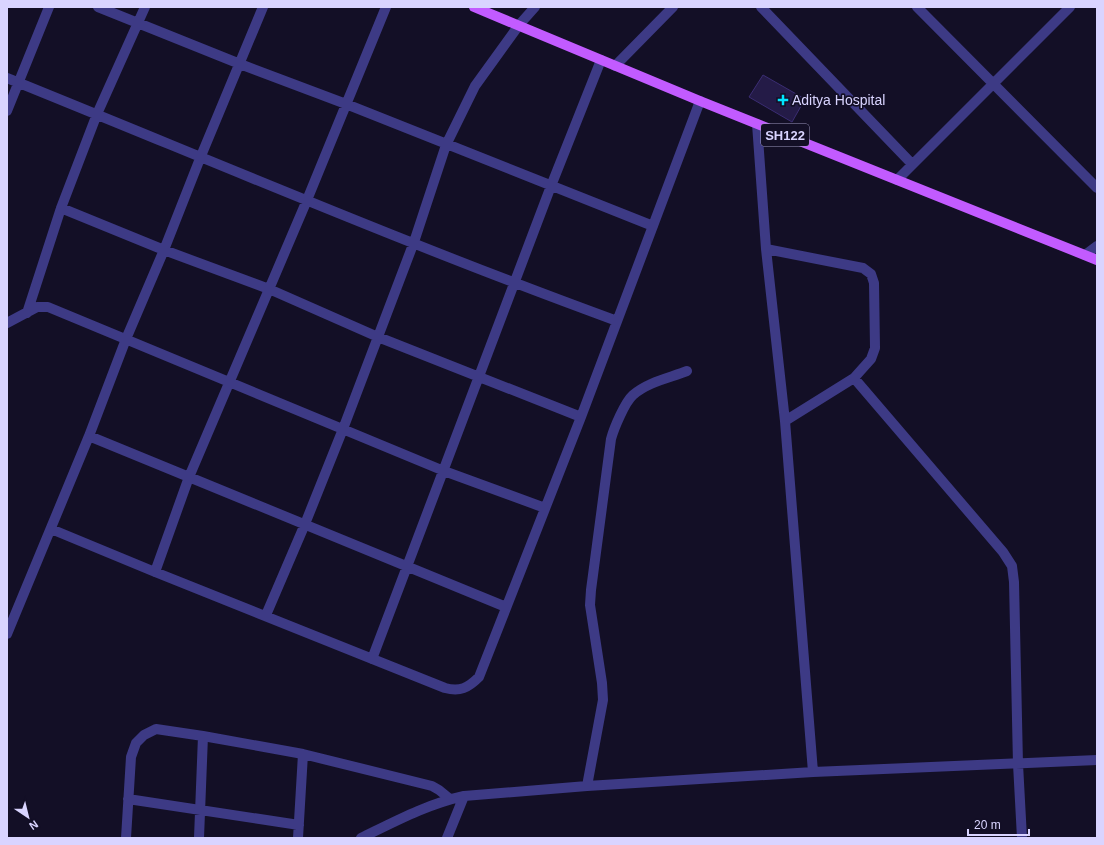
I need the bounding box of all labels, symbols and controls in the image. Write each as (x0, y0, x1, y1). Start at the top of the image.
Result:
place label: Aditya Hospital (792, 92, 885, 108)
marker: Aditya Hospital (777, 94, 789, 106)
road number: SH122 (761, 124, 809, 146)
north arrow (8, 797, 48, 837)
scale bar (968, 811, 1029, 837)
text: N (27, 818, 40, 832)
text: 20 m (974, 818, 1001, 832)

